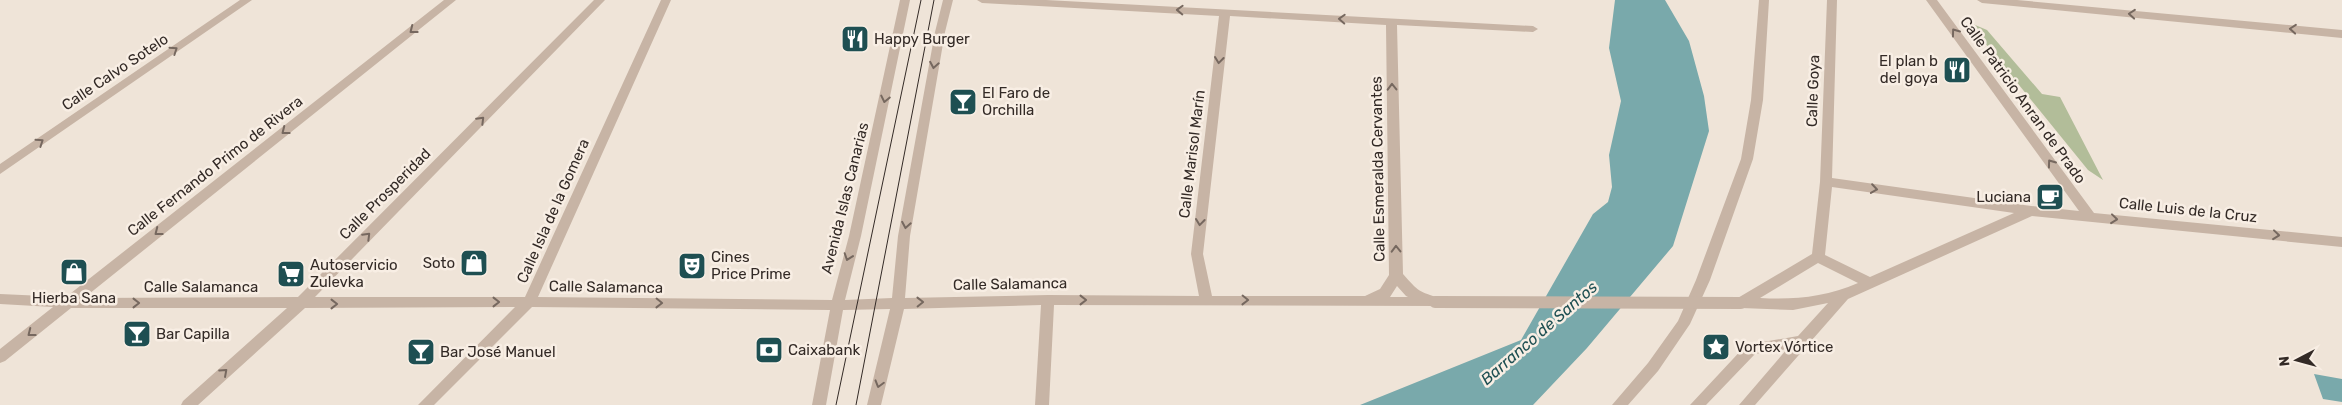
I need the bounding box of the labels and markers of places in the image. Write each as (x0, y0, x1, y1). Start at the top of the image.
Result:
restaurant icon: Happy Burger (840, 24, 870, 54)
place label: Happy Burger (874, 30, 970, 48)
place label: El plan b del goya (1879, 52, 1938, 87)
restaurant icon: El plan b del goya (1942, 55, 1972, 85)
place label: El Faro de Orchilla (982, 84, 1050, 119)
bar icon: El Faro de Orchilla (948, 87, 978, 117)
cafe icon: Luciana (2035, 182, 2065, 212)
place label: Luciana (1976, 188, 2031, 206)
shop icon: Soto (459, 248, 489, 278)
place label: Cines Price Prime (711, 248, 791, 283)
theatre icon: Cines Price Prime (677, 251, 707, 281)
place label: Soto (423, 254, 455, 272)
place label: Autoservicio Zulevka (310, 256, 398, 291)
shop icon: Hierba Sana (59, 257, 89, 287)
supermarket icon: Autoservicio Zulevka (276, 259, 306, 289)
place label: Hierba Sana (32, 289, 116, 307)
bar icon: Bar Capilla (122, 319, 152, 349)
place label: Bar Capilla (156, 325, 230, 343)
place icon: Vortex Vórtice (1701, 332, 1731, 362)
bank icon: Caixabank (754, 335, 784, 365)
bar icon: Bar José Manuel (406, 337, 436, 367)
place label: Vortex Vórtice (1735, 338, 1833, 356)
place label: Caixabank (788, 341, 860, 359)
place label: Bar José Manuel (440, 343, 556, 361)

